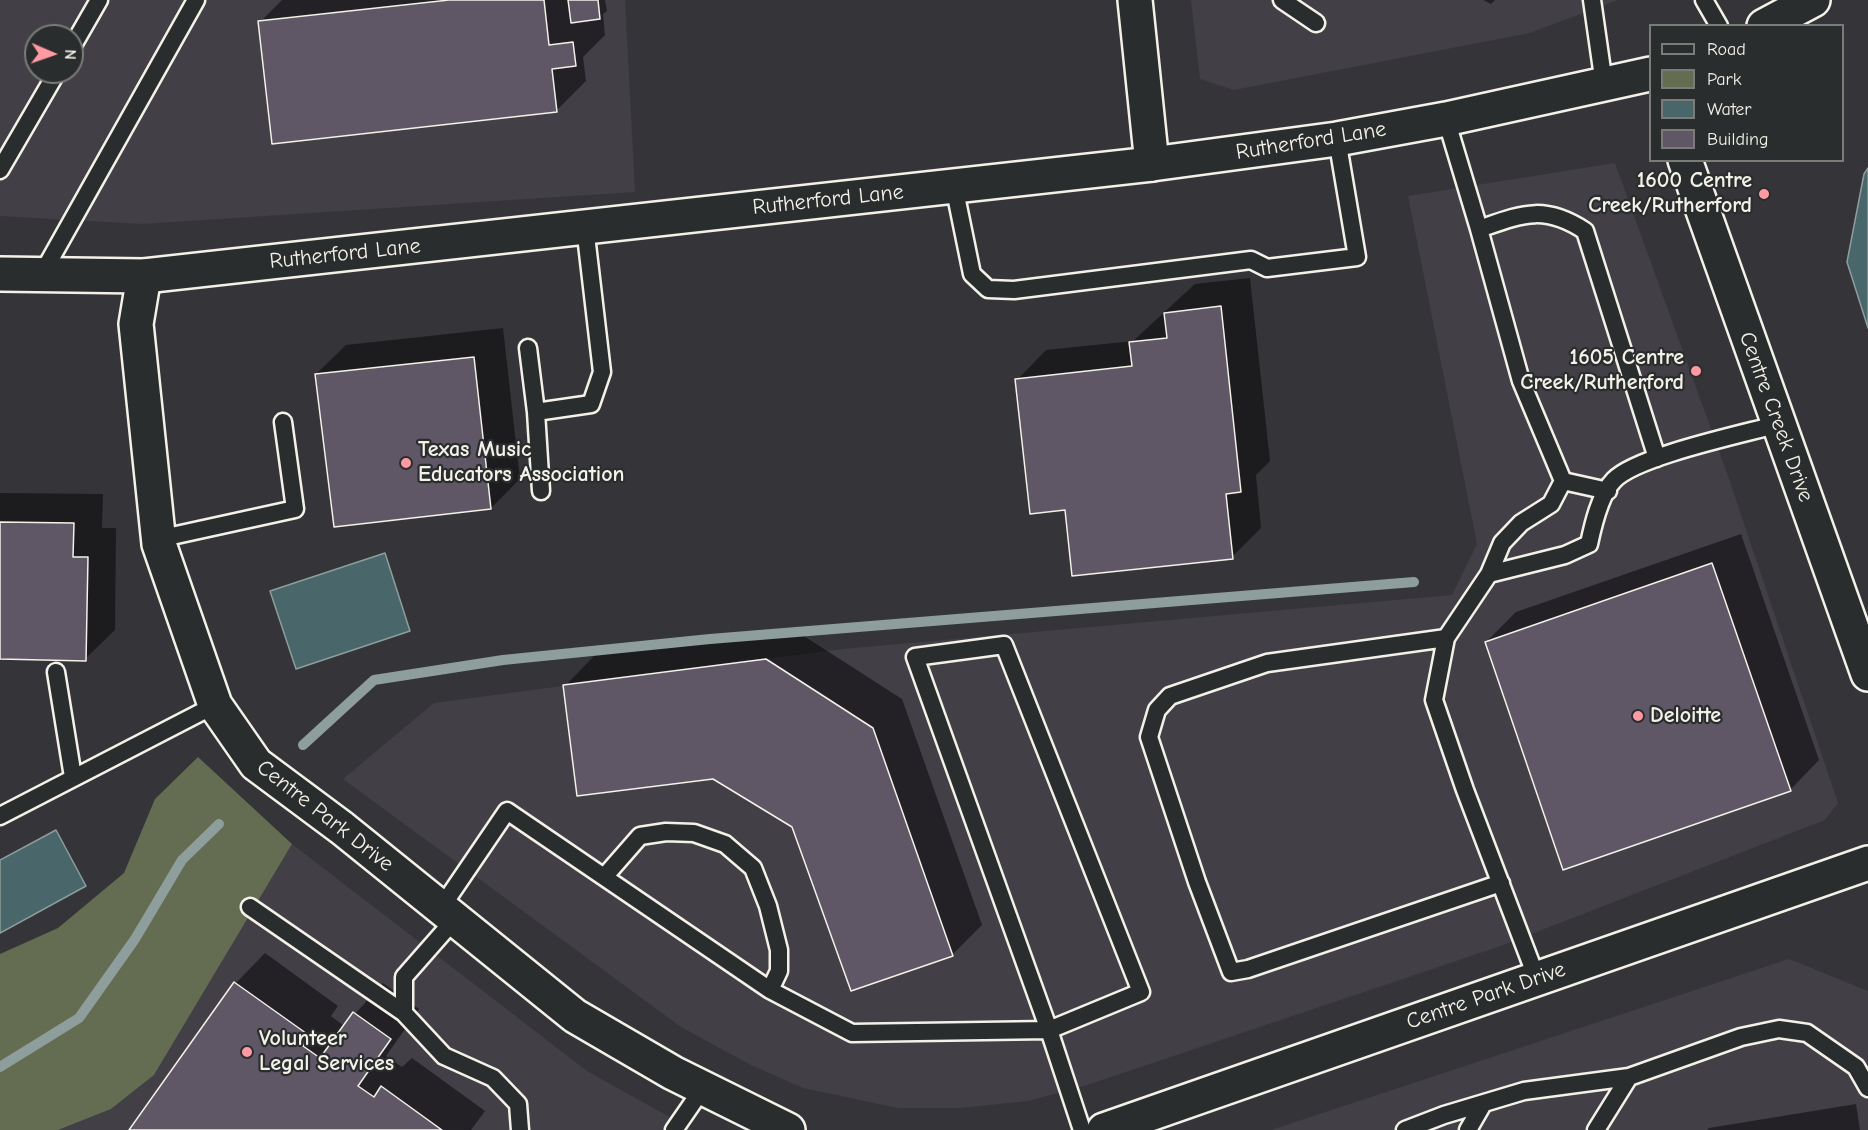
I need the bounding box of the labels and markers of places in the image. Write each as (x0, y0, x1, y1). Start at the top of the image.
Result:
place label: 1600 Centre Creek/Rutherford (1588, 168, 1752, 220)
marker: 1600 Centre Creek/Rutherford (1757, 187, 1771, 201)
place label: 1605 Centre Creek/Rutherford (1520, 345, 1684, 396)
marker: 1605 Centre Creek/Rutherford (1689, 364, 1703, 378)
place label: Texas Music Educators Association (418, 437, 625, 488)
marker: Texas Music Educators Association (399, 456, 413, 470)
place label: Deloitte (1650, 703, 1721, 729)
marker: Deloitte (1631, 709, 1645, 723)
place label: Volunteer Legal Services (259, 1026, 394, 1078)
marker: Volunteer Legal Services (240, 1045, 254, 1059)

